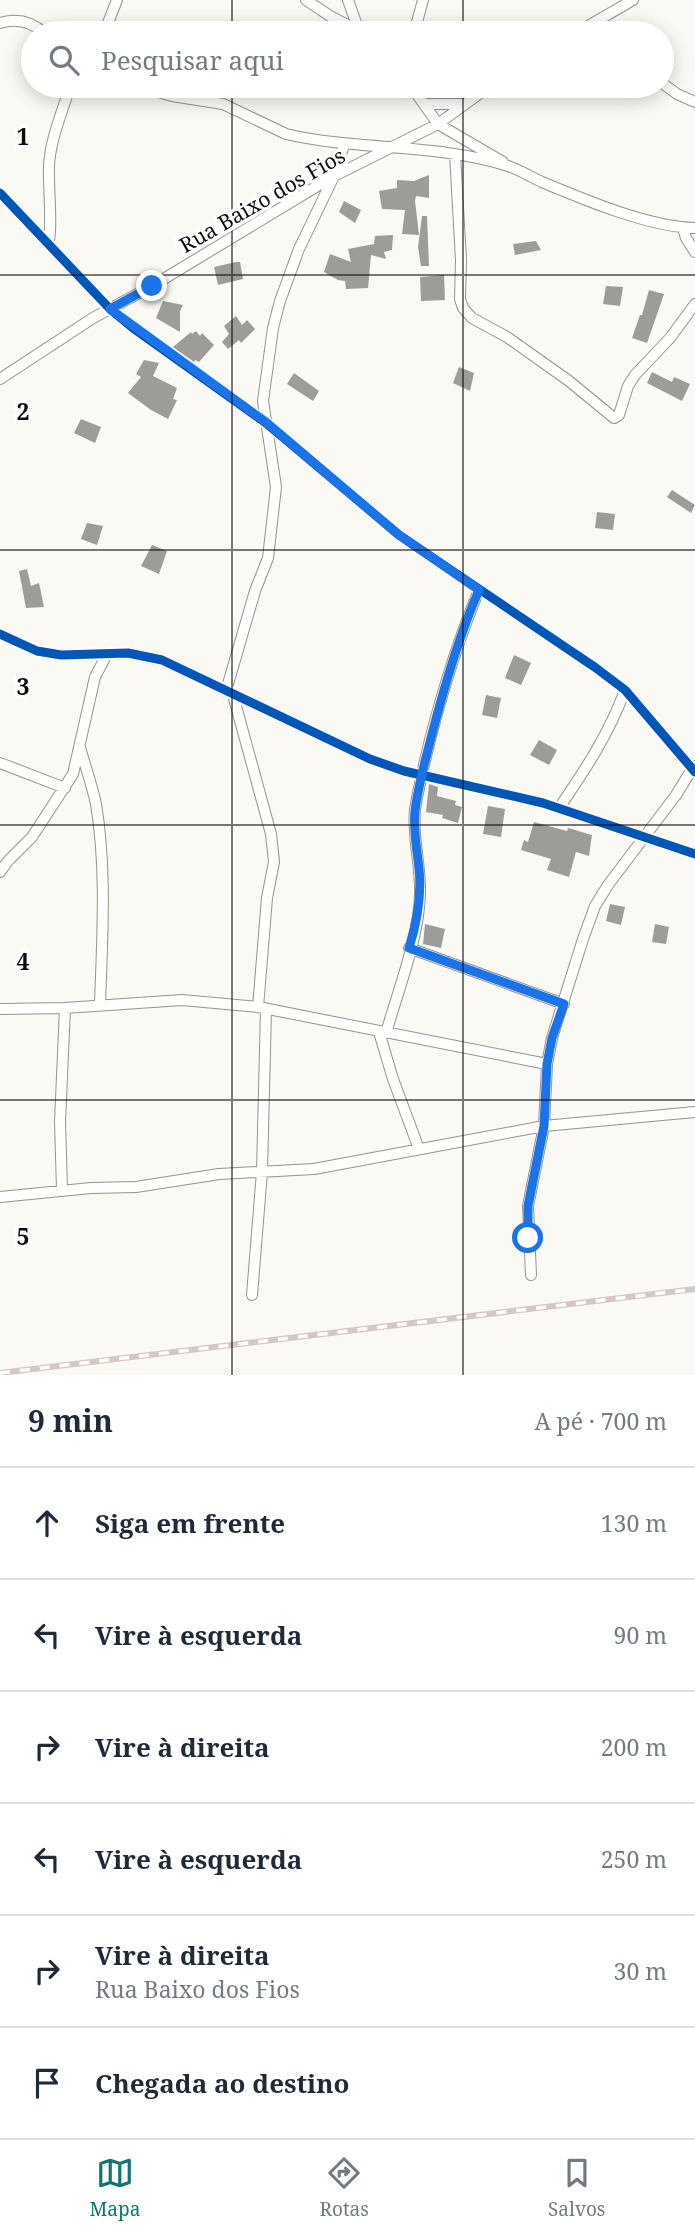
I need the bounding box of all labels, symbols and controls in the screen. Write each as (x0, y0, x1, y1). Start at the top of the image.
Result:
search box (21, 21, 674, 98)
icon: search (45, 41, 83, 79)
text: Pesquisar aqui (101, 42, 284, 78)
text: 1 (17, 120, 30, 152)
street label: Rua Baixo dos Fios (174, 141, 350, 259)
route end (136, 270, 167, 301)
text: 2 (17, 395, 30, 427)
text: 3 (17, 670, 30, 702)
text: 4 (17, 945, 30, 977)
text: 5 (17, 1220, 30, 1252)
route start (512, 1222, 543, 1253)
text: 9 min (28, 1400, 113, 1441)
text: A pé · 700 m (534, 1405, 667, 1437)
icon: ahead (28, 1504, 66, 1542)
text: Siga em frente (95, 1505, 285, 1541)
text: 130 m (601, 1507, 667, 1539)
icon: left (28, 1616, 66, 1654)
text: Vire à esquerda (95, 1617, 302, 1653)
text: 90 m (614, 1619, 667, 1651)
icon: right (28, 1728, 66, 1766)
text: Vire à direita (95, 1729, 270, 1765)
text: 200 m (601, 1731, 667, 1763)
icon: left (28, 1840, 66, 1878)
text: Vire à esquerda (95, 1841, 302, 1877)
text: 250 m (601, 1843, 667, 1875)
text: Vire à direita (95, 1937, 270, 1973)
icon: right (28, 1952, 66, 1990)
text: 30 m (614, 1955, 667, 1987)
text: Rua Baixo dos Fios (95, 1973, 300, 2005)
icon: arrive (28, 2064, 66, 2102)
text: Chegada ao destino (95, 2065, 350, 2101)
tab: Mapa (90, 2154, 140, 2222)
tab: Rotas (320, 2154, 369, 2222)
tab: Salvos (548, 2154, 605, 2222)

